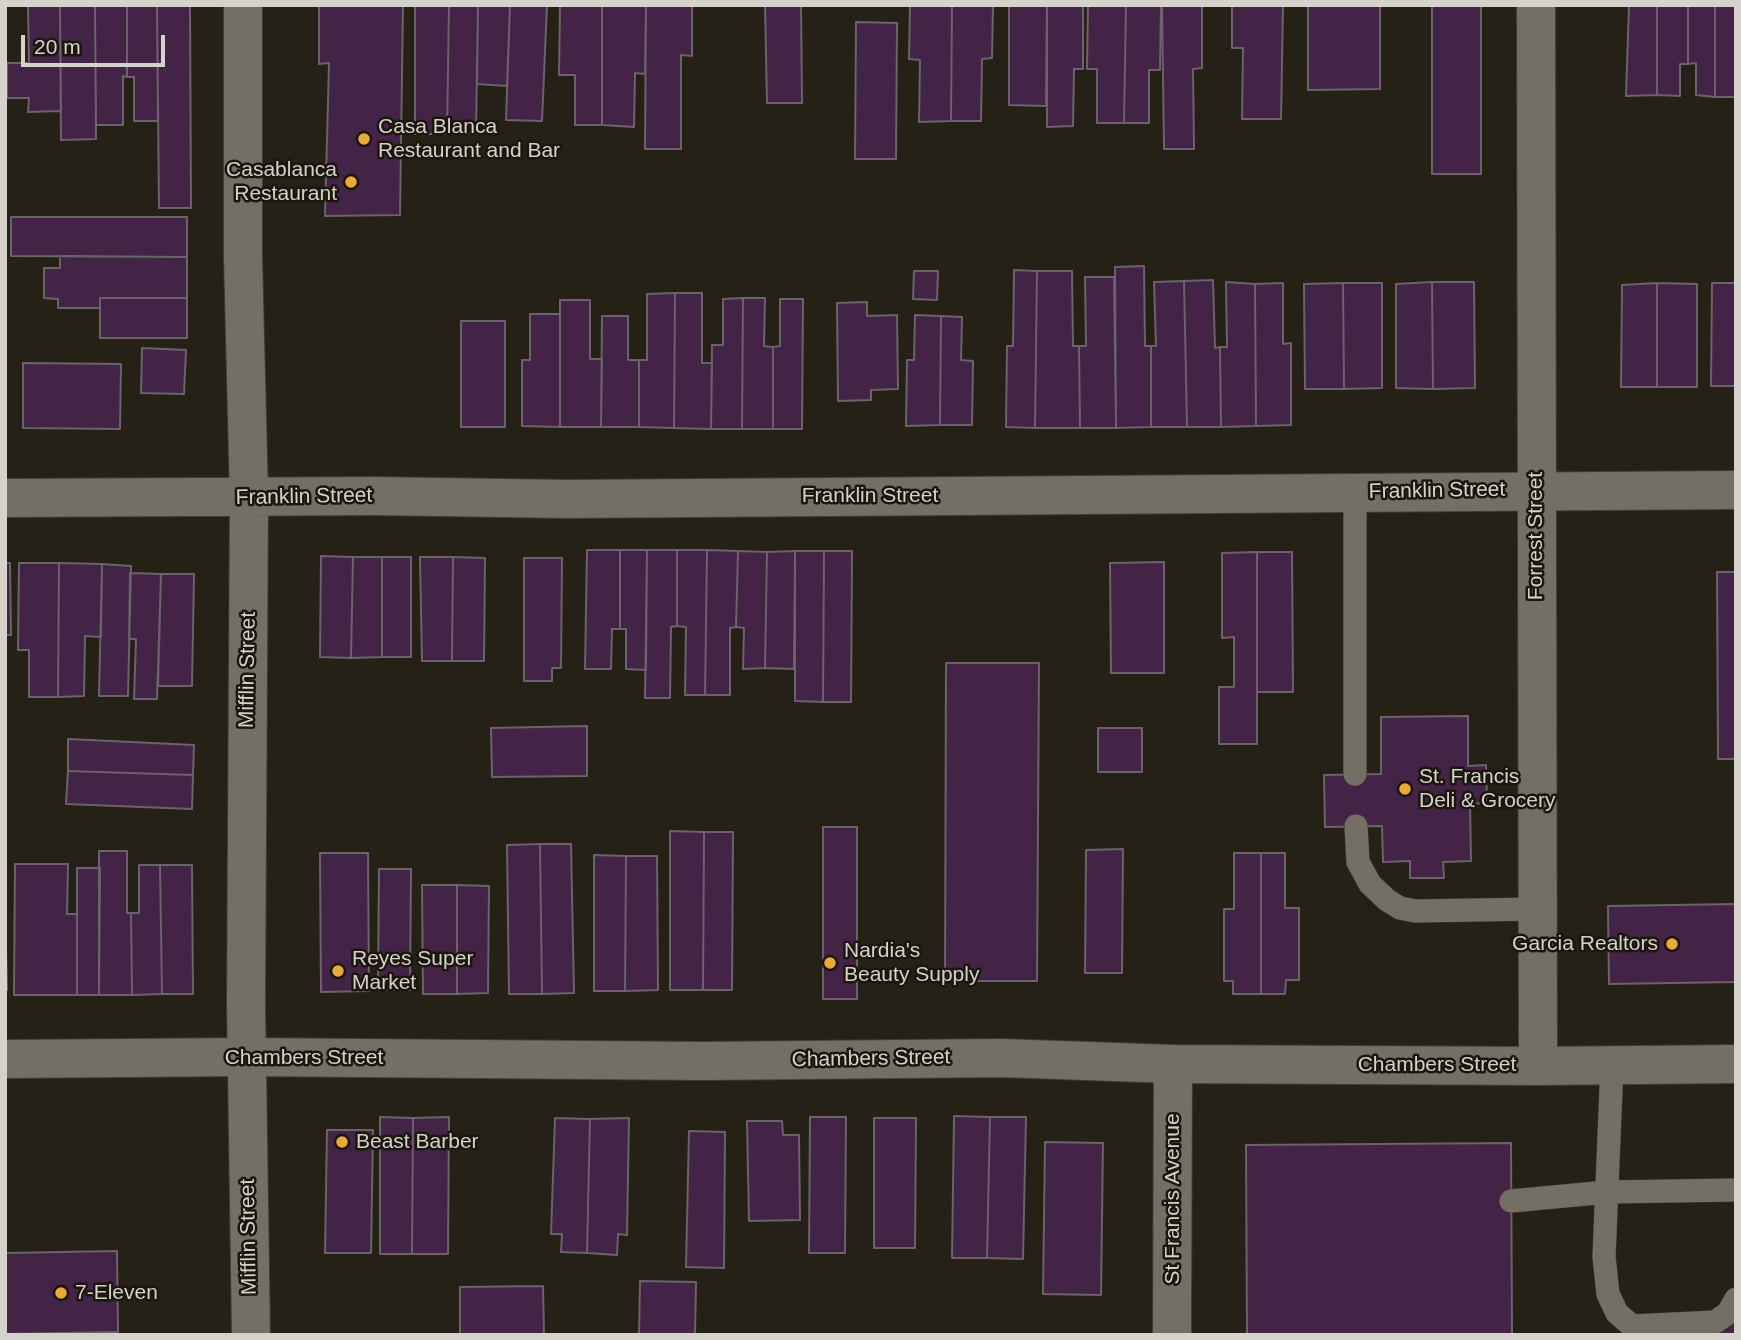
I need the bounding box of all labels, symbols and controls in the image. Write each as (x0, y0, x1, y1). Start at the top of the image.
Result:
scale bar (24, 21, 168, 65)
text: 20 m (34, 35, 81, 58)
place label: Casa Blanca Restaurant and Bar (378, 114, 560, 164)
marker: Casa Blanca Restaurant and Bar (356, 131, 372, 147)
place label: Casablanca Restaurant (226, 157, 337, 207)
marker: Casablanca Restaurant (343, 174, 359, 190)
street label: Forrest Street (1523, 472, 1549, 600)
street label: Franklin Street (1369, 477, 1505, 505)
street label: Franklin Street (236, 483, 372, 511)
street label: Franklin Street (802, 483, 938, 509)
street label: Mifflin Street (234, 612, 262, 728)
place label: St. Francis Deli & Grocery (1419, 764, 1556, 814)
marker: St. Francis Deli & Grocery (1397, 781, 1413, 797)
place label: Garcia Realtors (1512, 931, 1658, 957)
marker: Garcia Realtors (1664, 936, 1680, 952)
place label: Nardia's Beauty Supply (844, 938, 979, 988)
place label: Reyes Super Market (352, 946, 473, 996)
marker: Nardia's Beauty Supply (822, 955, 838, 971)
marker: Reyes Super Market (330, 963, 346, 979)
street label: Chambers Street (225, 1045, 383, 1071)
street label: Chambers Street (791, 1045, 951, 1073)
street label: Chambers Street (1358, 1052, 1516, 1078)
street label: St Francis Avenue (1160, 1113, 1186, 1285)
place label: Beast Barber (356, 1129, 479, 1155)
marker: Beast Barber (334, 1134, 350, 1150)
street label: Mifflin Street (235, 1179, 263, 1295)
place label: 7-Eleven (75, 1280, 158, 1306)
marker: 7-Eleven (53, 1285, 69, 1301)

